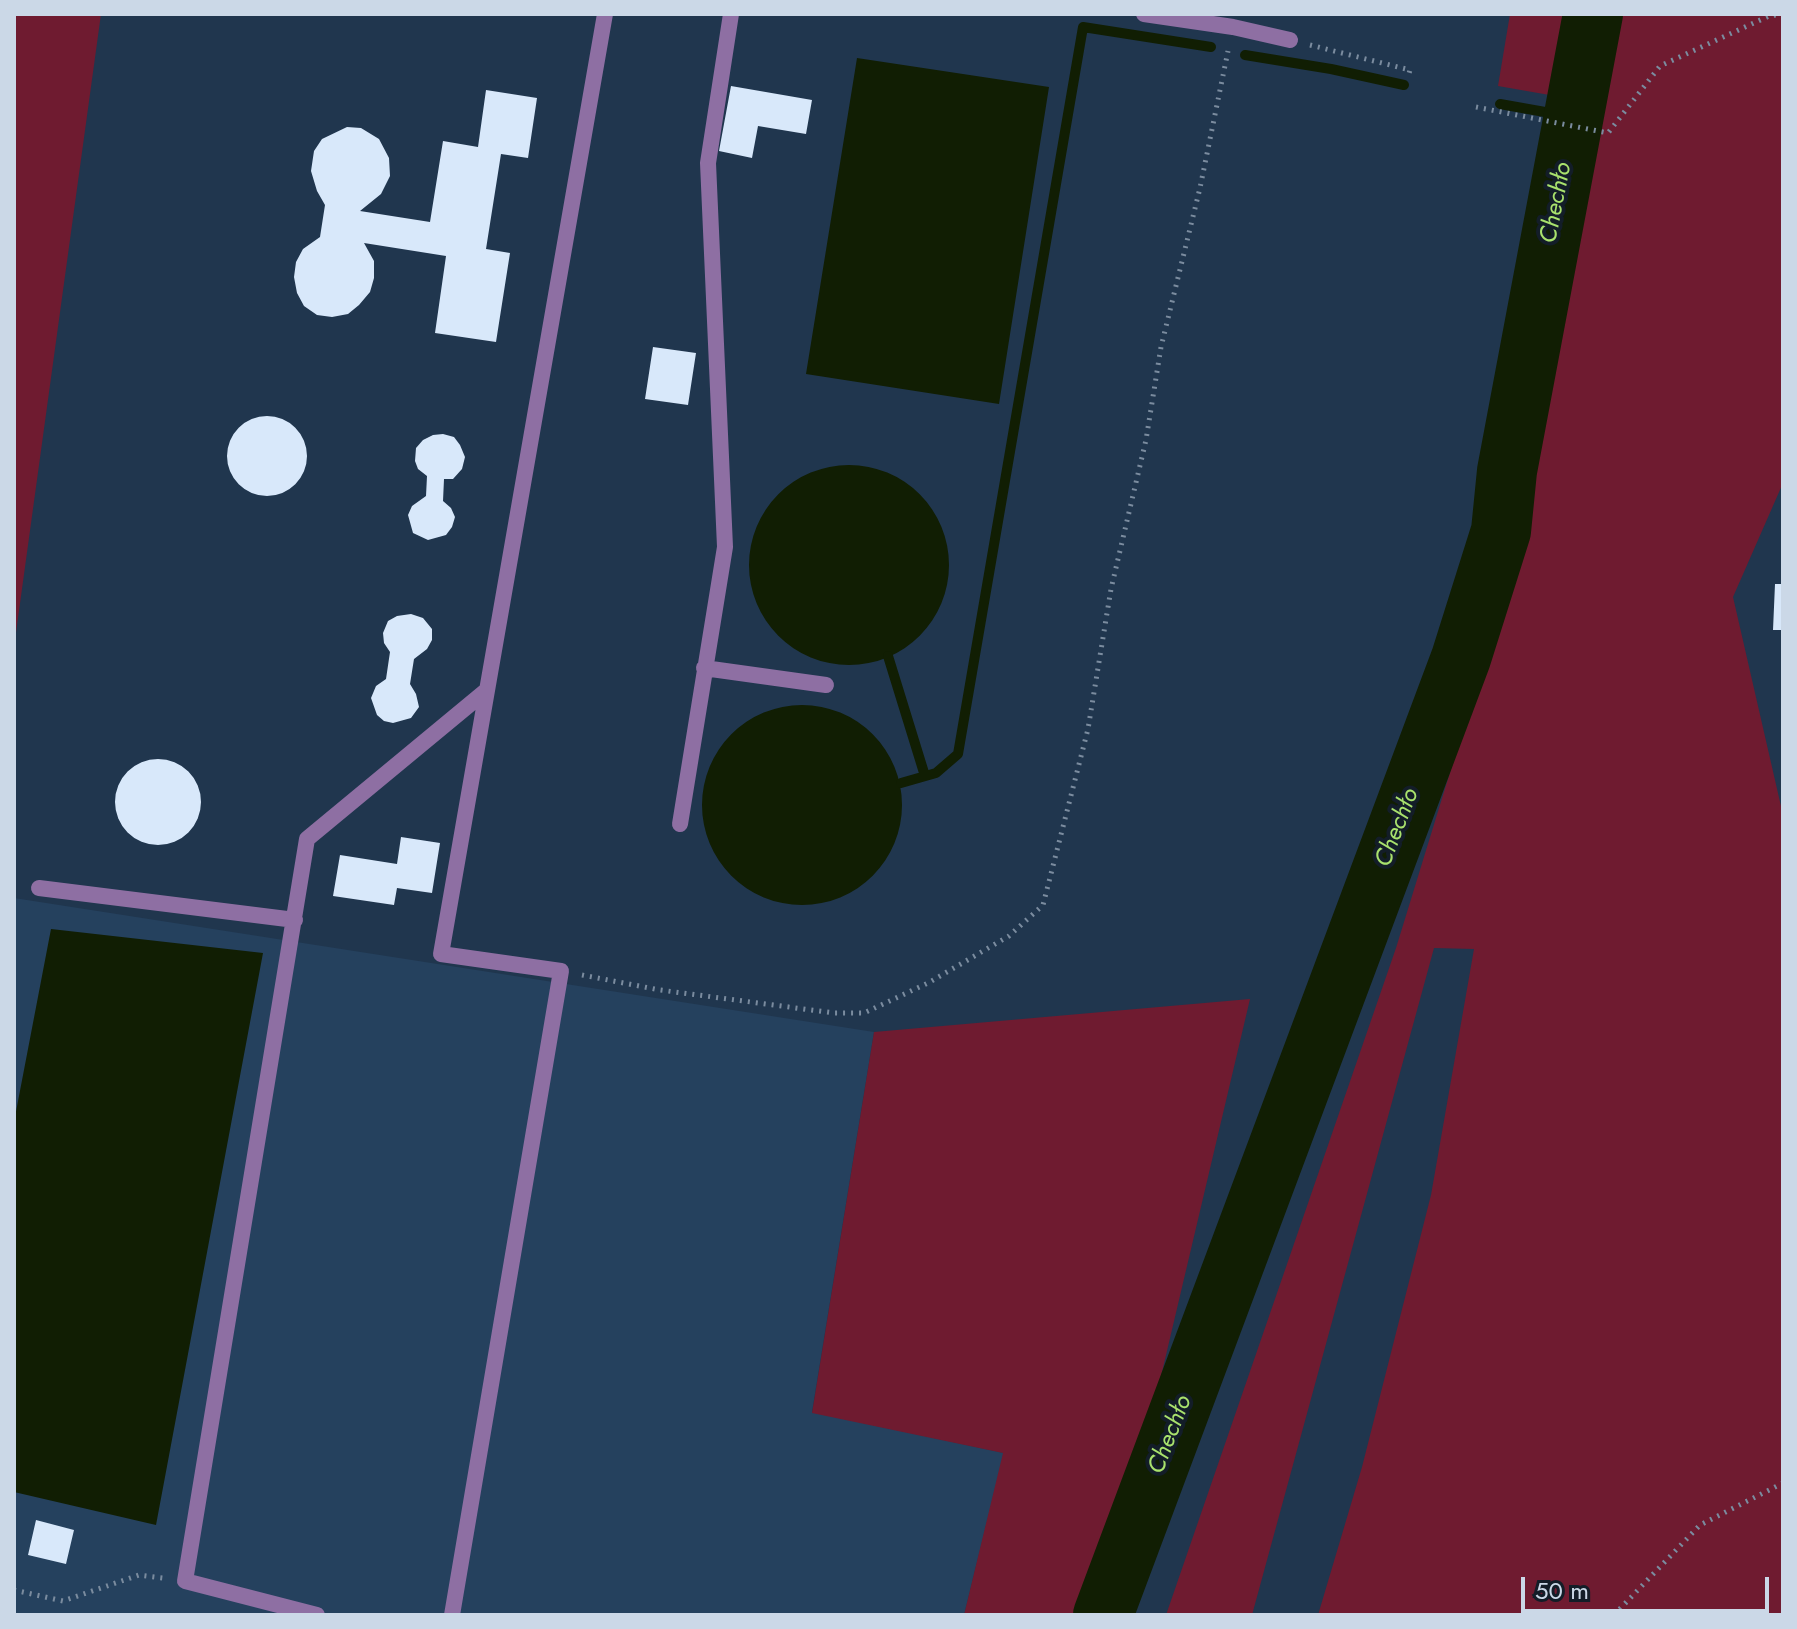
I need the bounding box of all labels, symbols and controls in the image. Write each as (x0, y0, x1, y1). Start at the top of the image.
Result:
water label: Chechło (1535, 160, 1579, 246)
water label: Chechło (1370, 785, 1426, 871)
water label: Chechło (1143, 1392, 1199, 1478)
scale bar (1525, 1561, 1773, 1611)
text: 50 m (1535, 1573, 1589, 1608)

